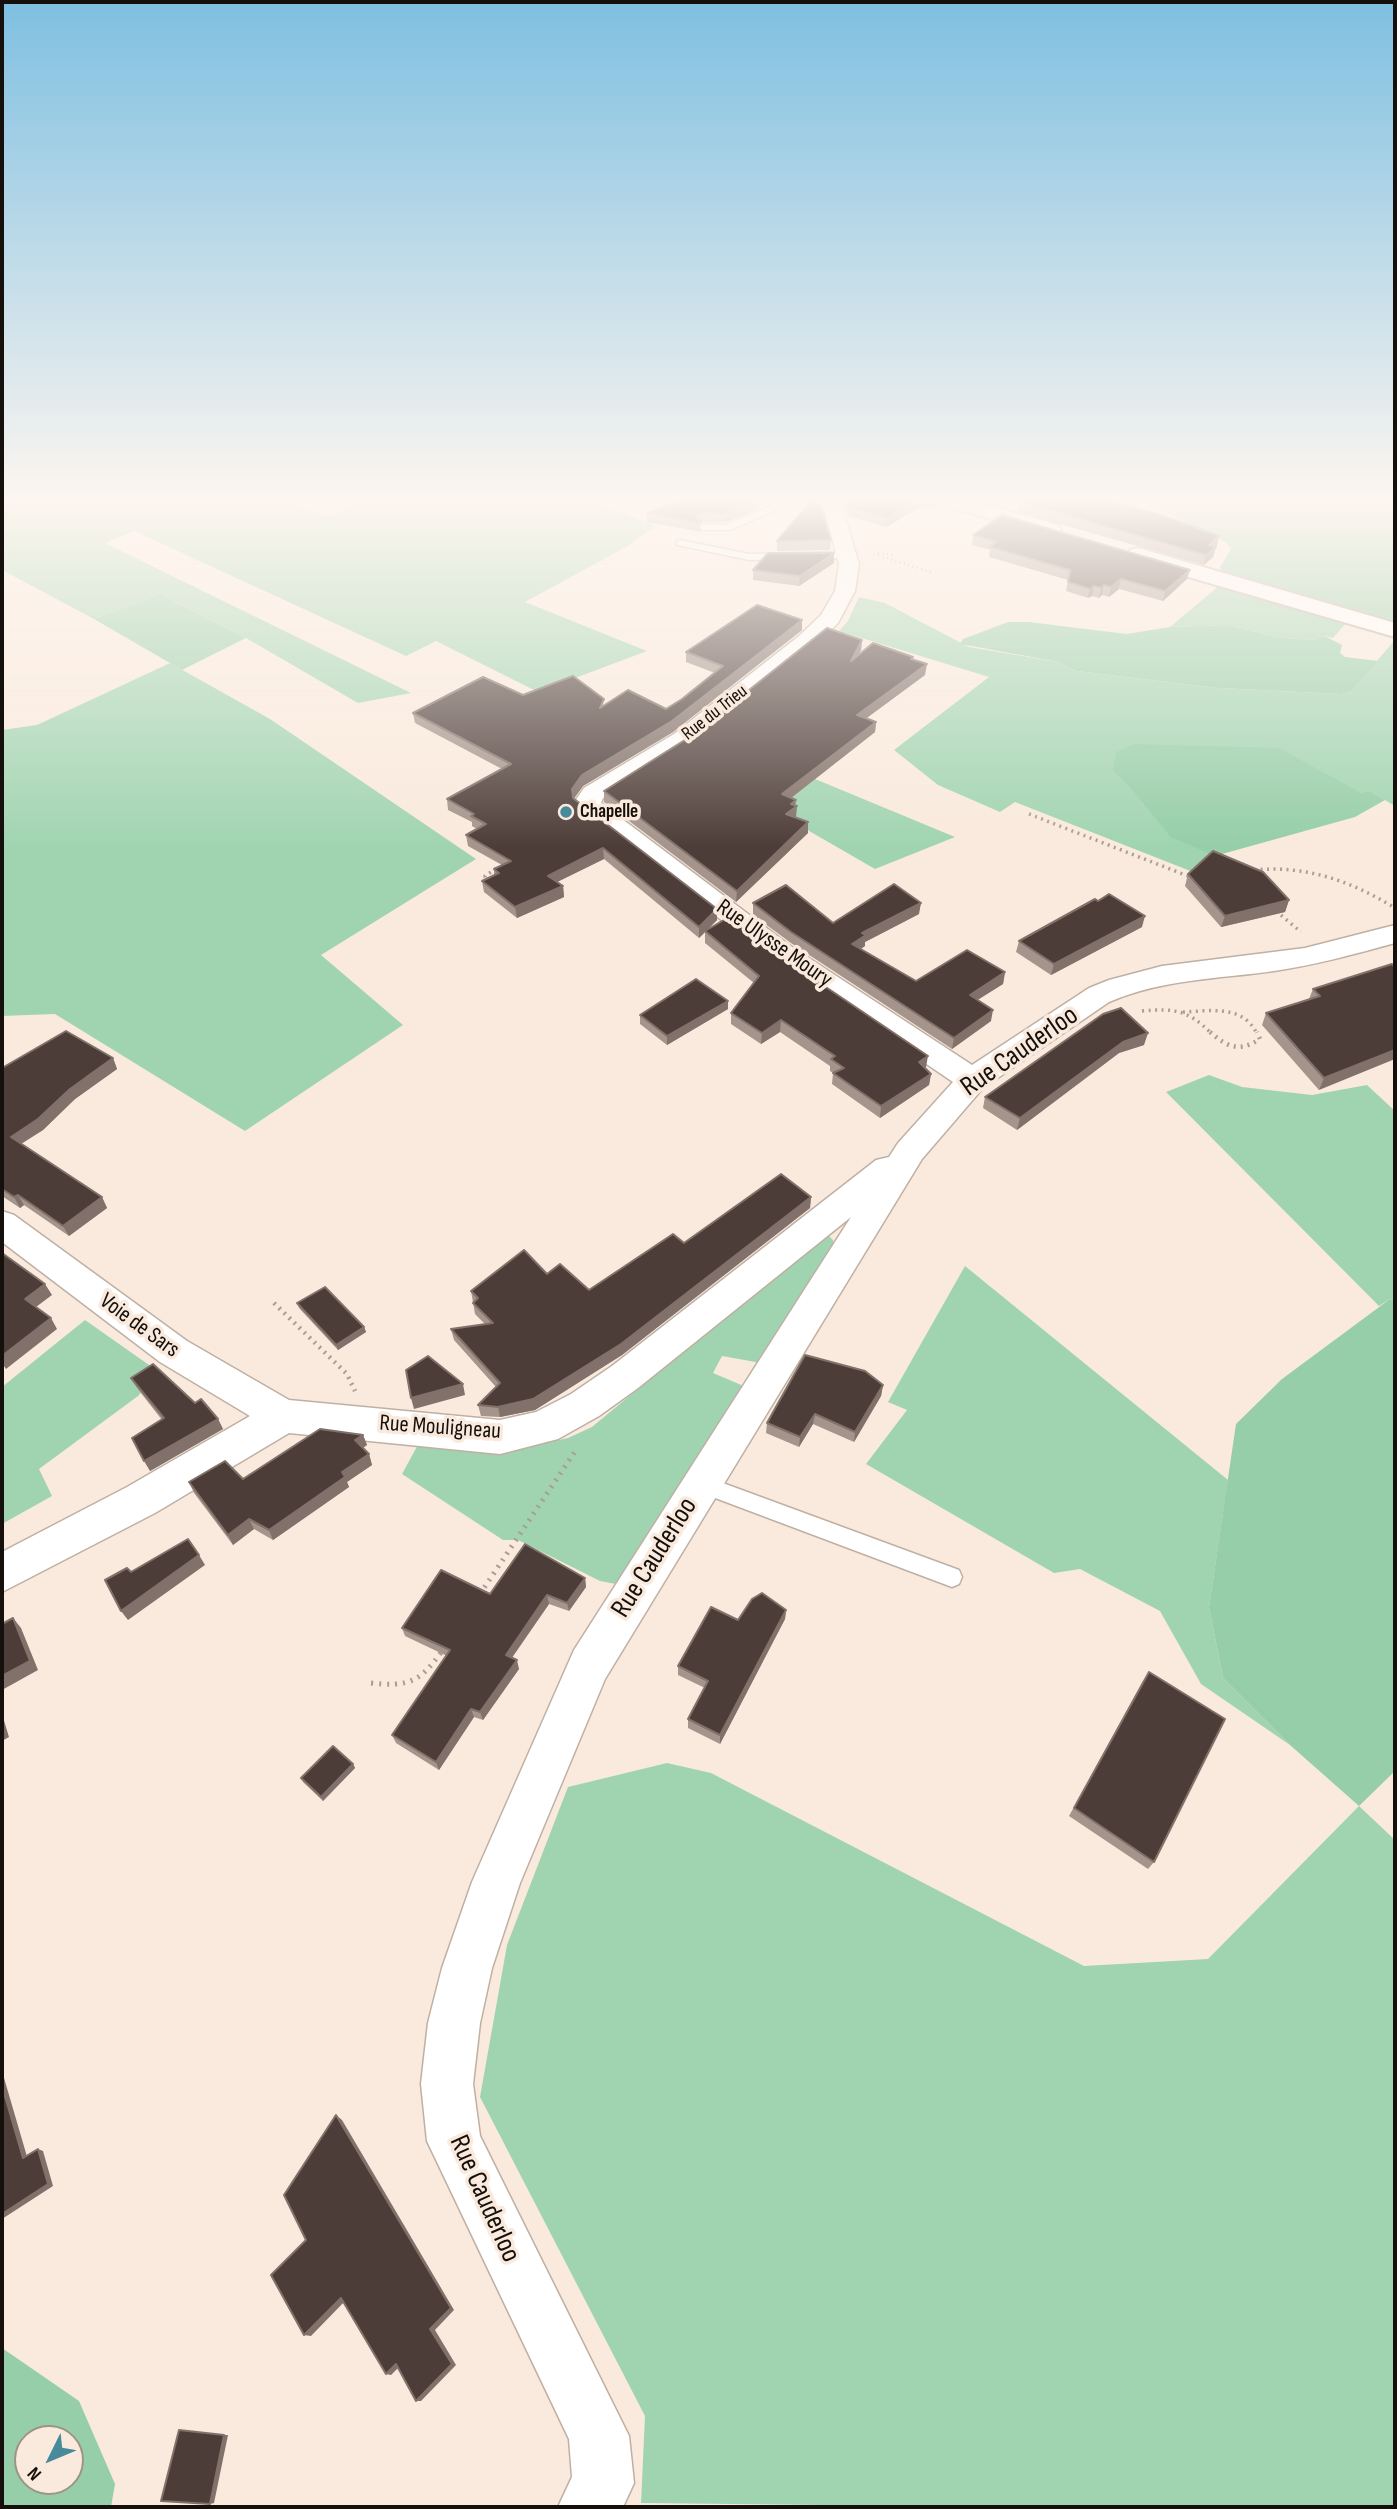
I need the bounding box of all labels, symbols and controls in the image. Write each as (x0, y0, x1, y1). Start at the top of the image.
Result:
street label: Rue du Trieu (678, 680, 752, 746)
place label: Chapelle (580, 801, 638, 823)
marker: Chapelle (558, 804, 574, 820)
street label: Rue Ulysse Moury (711, 894, 837, 994)
street label: Rue Cauderloo (955, 999, 1085, 1105)
street label: Voie de Sars (94, 1288, 184, 1364)
street label: Rue Mouligneau (378, 1410, 502, 1446)
street label: Rue Cauderloo (605, 1492, 705, 1624)
street label: Rue Cauderloo (441, 2130, 527, 2268)
north arrow (14, 2425, 84, 2495)
text: N (23, 2462, 47, 2485)

